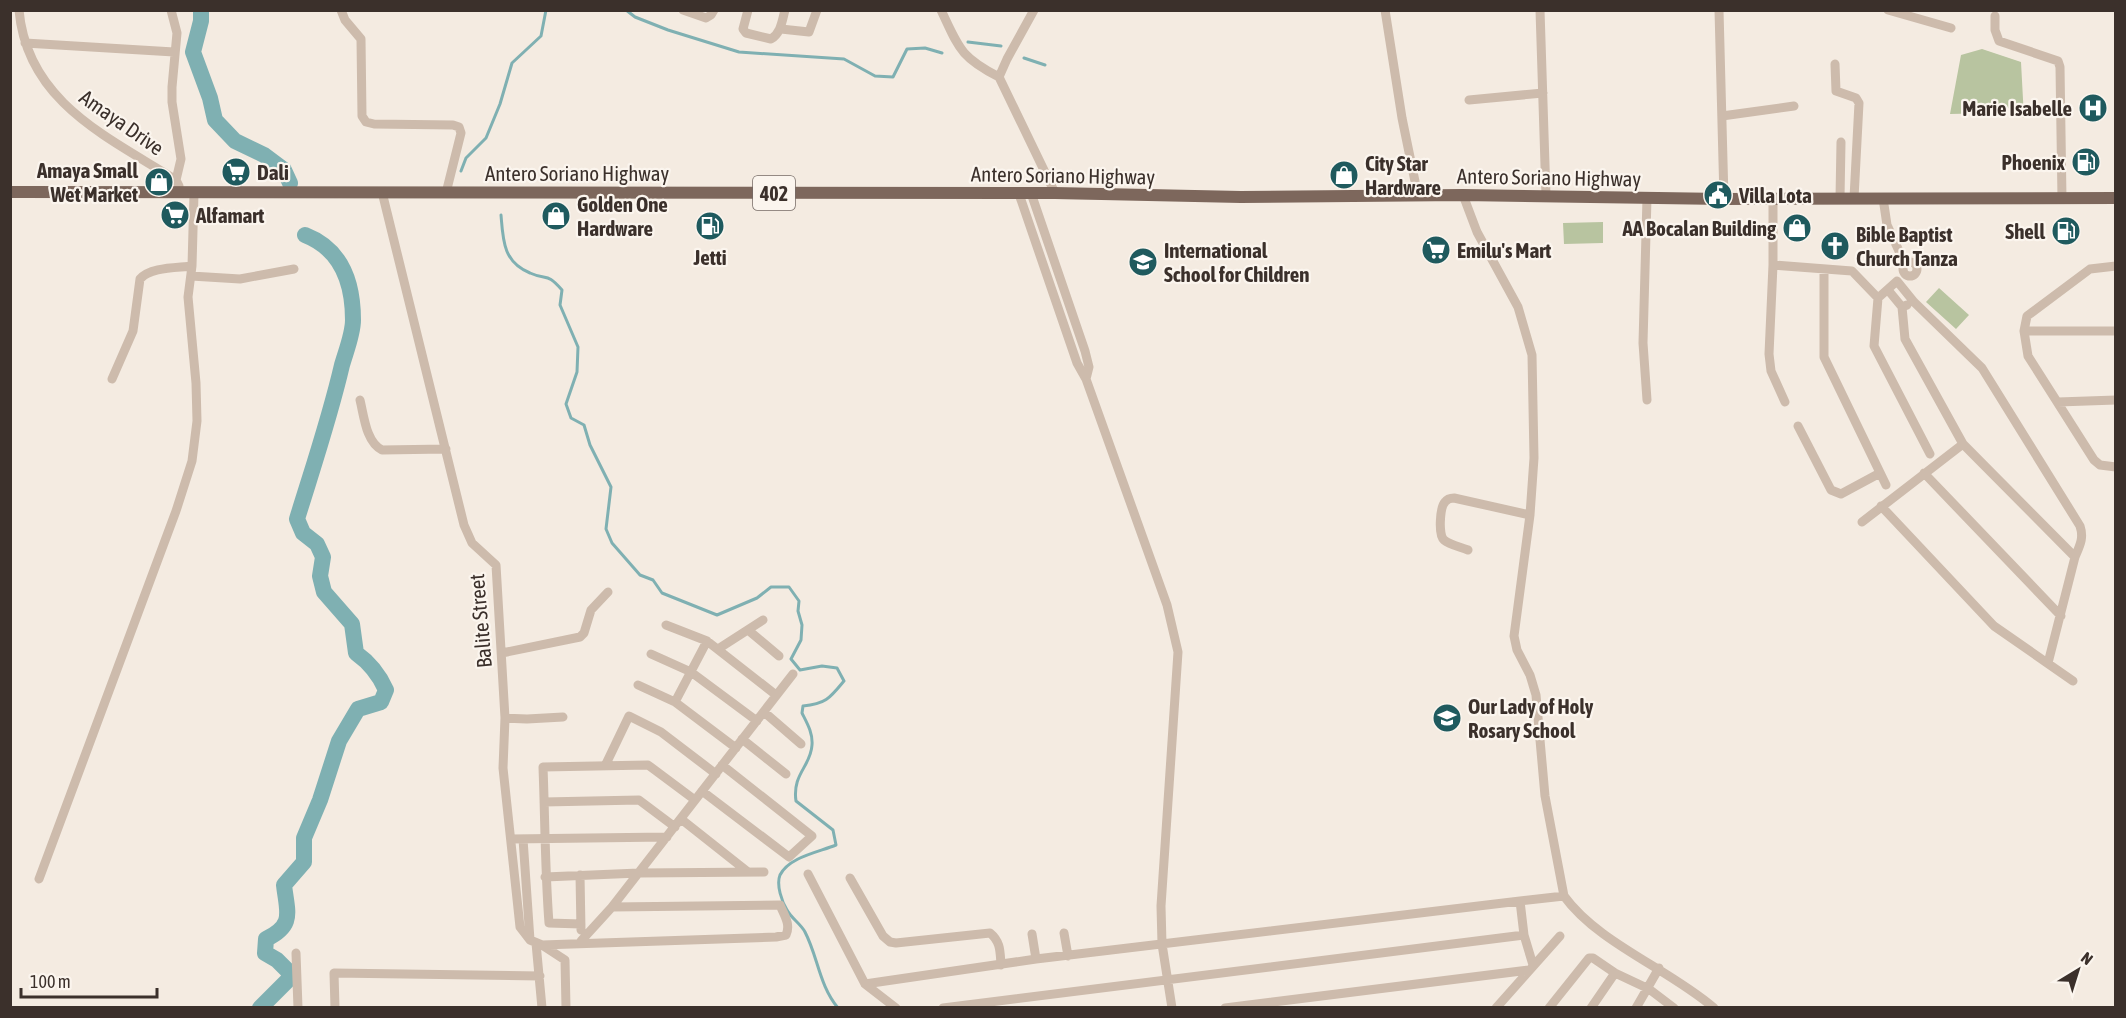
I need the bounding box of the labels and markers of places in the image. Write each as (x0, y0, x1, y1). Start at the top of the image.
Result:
hospital icon: Marie Isabelle (2077, 92, 2109, 124)
place label: Marie Isabelle (1962, 96, 2072, 120)
fuel station icon: Phoenix (2070, 146, 2102, 178)
place label: Phoenix (2002, 150, 2066, 174)
place label: City Star Hardware (1365, 151, 1441, 199)
supermarket icon: Dali (220, 156, 252, 188)
place label: Amaya Small Wet Market (36, 158, 138, 206)
shop icon: City Star Hardware (1328, 159, 1360, 191)
place label: Dali (257, 160, 289, 184)
shop icon: Amaya Small Wet Market (143, 166, 175, 198)
public building icon: Villa Lota (1702, 179, 1734, 211)
place label: Villa Lota (1738, 183, 1812, 207)
place label: Golden One Hardware (577, 192, 668, 240)
supermarket icon: Alfamart (159, 199, 191, 231)
shop icon: Golden One Hardware (540, 200, 572, 232)
place label: Alfamart (195, 203, 264, 227)
fuel station icon: Jetti (694, 210, 726, 242)
shop icon: AA Bocalan Building (1781, 212, 1813, 244)
fuel station icon: Shell (2050, 215, 2082, 247)
place label: AA Bocalan Building (1622, 216, 1777, 240)
place label: Shell (2005, 219, 2045, 243)
place label: Bible Baptist Church Tanza (1856, 222, 1958, 270)
church icon: Bible Baptist Church Tanza (1819, 230, 1851, 262)
supermarket icon: Emilu's Mart (1420, 234, 1452, 266)
place label: International School for Children (1164, 238, 1309, 286)
place label: Emilu's Mart (1457, 238, 1551, 262)
place label: Jetti (692, 245, 727, 269)
school or university icon: International School for Children (1127, 246, 1159, 278)
place label: Our Lady of Holy Rosary School (1468, 694, 1594, 742)
school or university icon: Our Lady of Holy Rosary School (1431, 702, 1463, 734)

